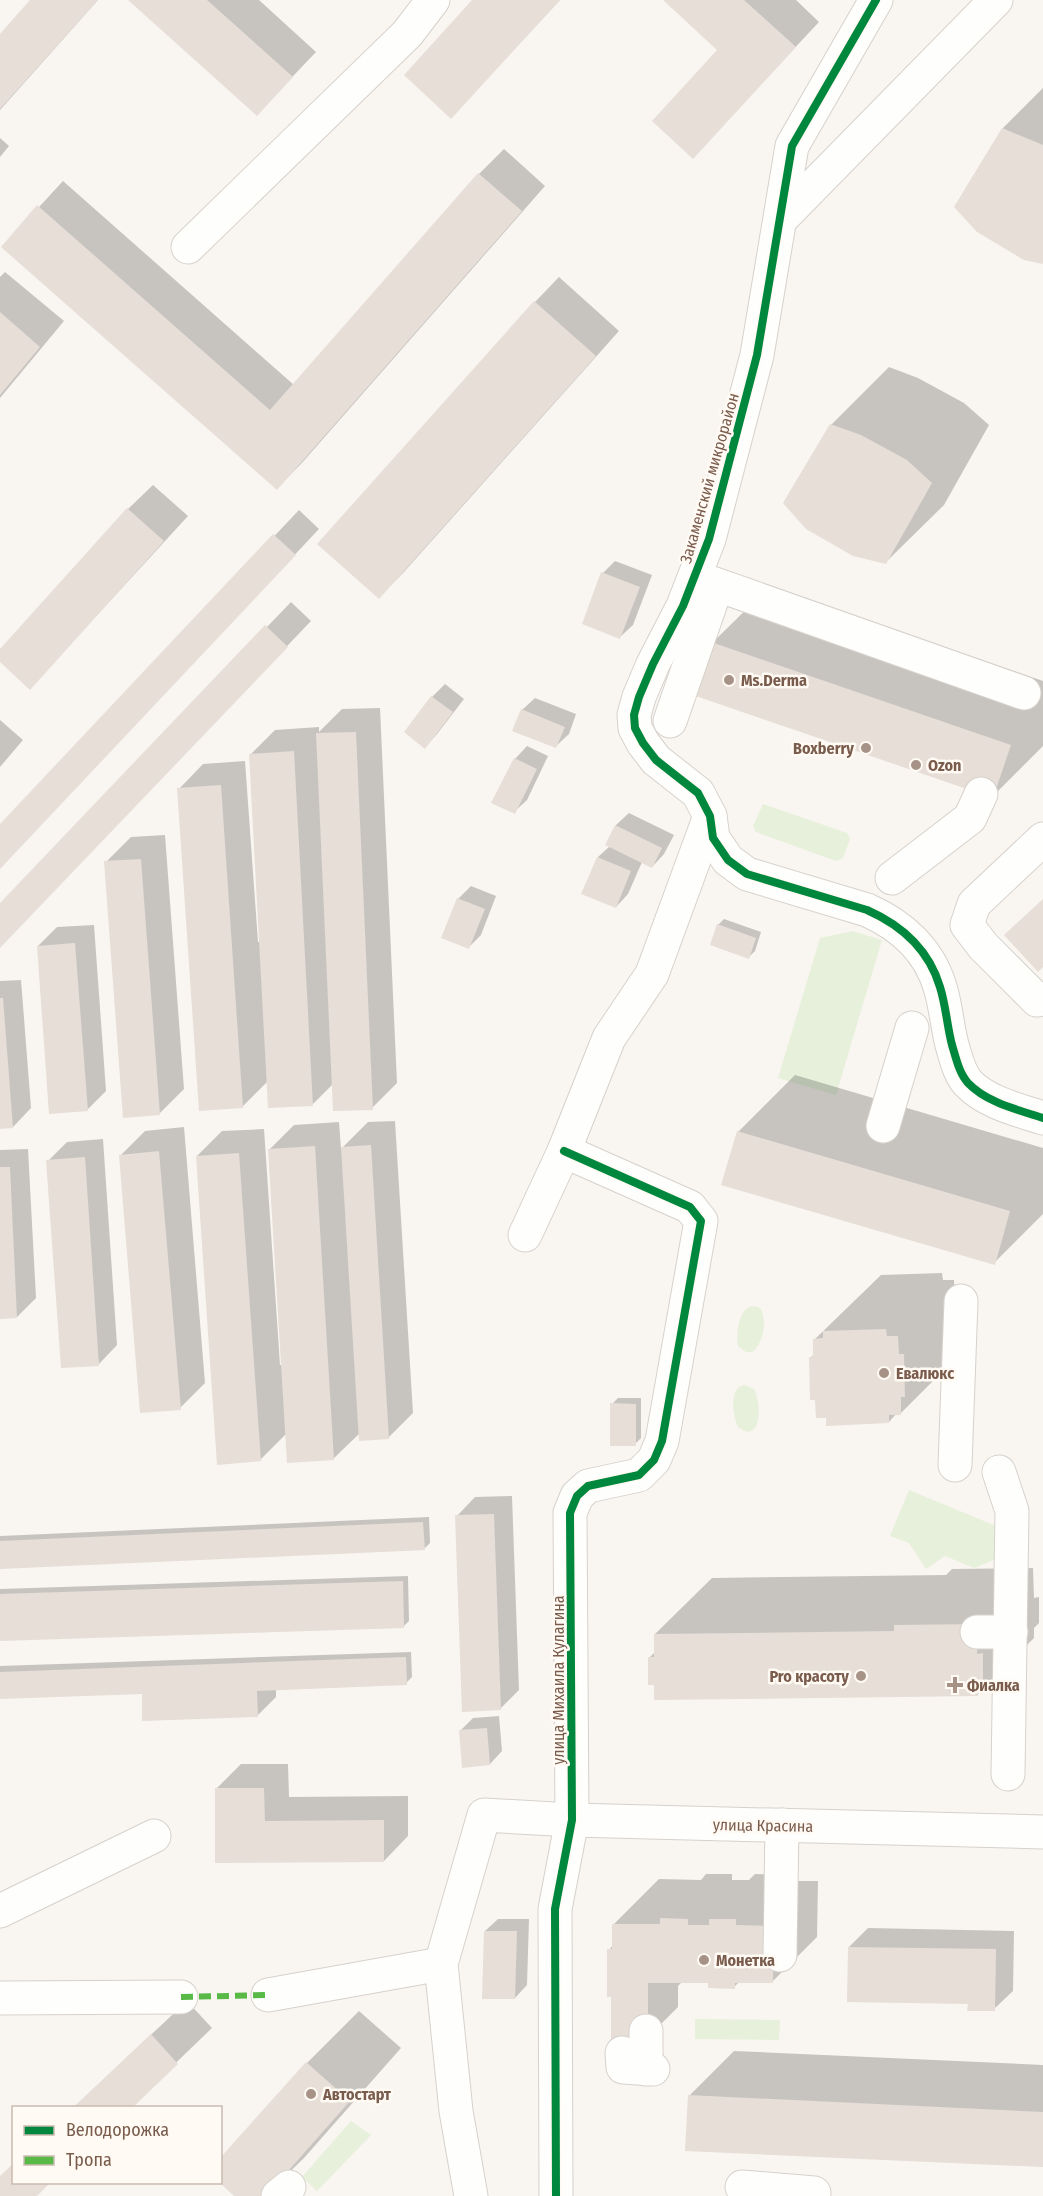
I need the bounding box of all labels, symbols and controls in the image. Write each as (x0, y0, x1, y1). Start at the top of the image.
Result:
street label: Закаменский микрорайон (676, 391, 743, 566)
place label: Ms.Derma (741, 671, 807, 690)
marker: Ms.Derma (722, 673, 736, 687)
place label: Boxberry (793, 739, 854, 758)
marker: Boxberry (859, 741, 873, 755)
place label: Ozon (928, 756, 961, 775)
marker: Ozon (909, 758, 923, 772)
place label: Евалюкс (896, 1364, 954, 1383)
marker: Евалюкс (877, 1366, 891, 1380)
street label: улица Михаила Кулагина (549, 1595, 568, 1765)
place label: Pro красоту (769, 1667, 849, 1686)
marker: Pro красоту (854, 1669, 868, 1683)
place label: Фиалка (967, 1676, 1020, 1695)
marker: Фиалка (948, 1678, 962, 1692)
street label: улица Красина (713, 1815, 814, 1836)
place label: Монетка (716, 1951, 775, 1970)
marker: Монетка (697, 1953, 711, 1967)
place label: Автостарт (322, 2085, 391, 2104)
marker: Автостарт (304, 2087, 318, 2101)
legend (12, 2106, 222, 2184)
text: Велодорожка (66, 2119, 169, 2141)
text: Тропа (66, 2149, 112, 2171)

